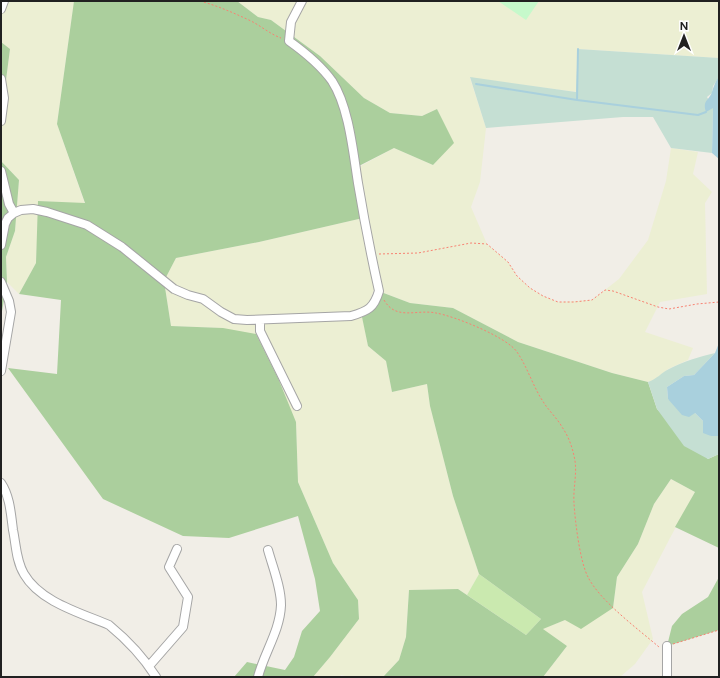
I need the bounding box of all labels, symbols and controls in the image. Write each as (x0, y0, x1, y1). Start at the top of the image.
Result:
north arrow (664, 16, 704, 56)
text: N (680, 20, 688, 33)

